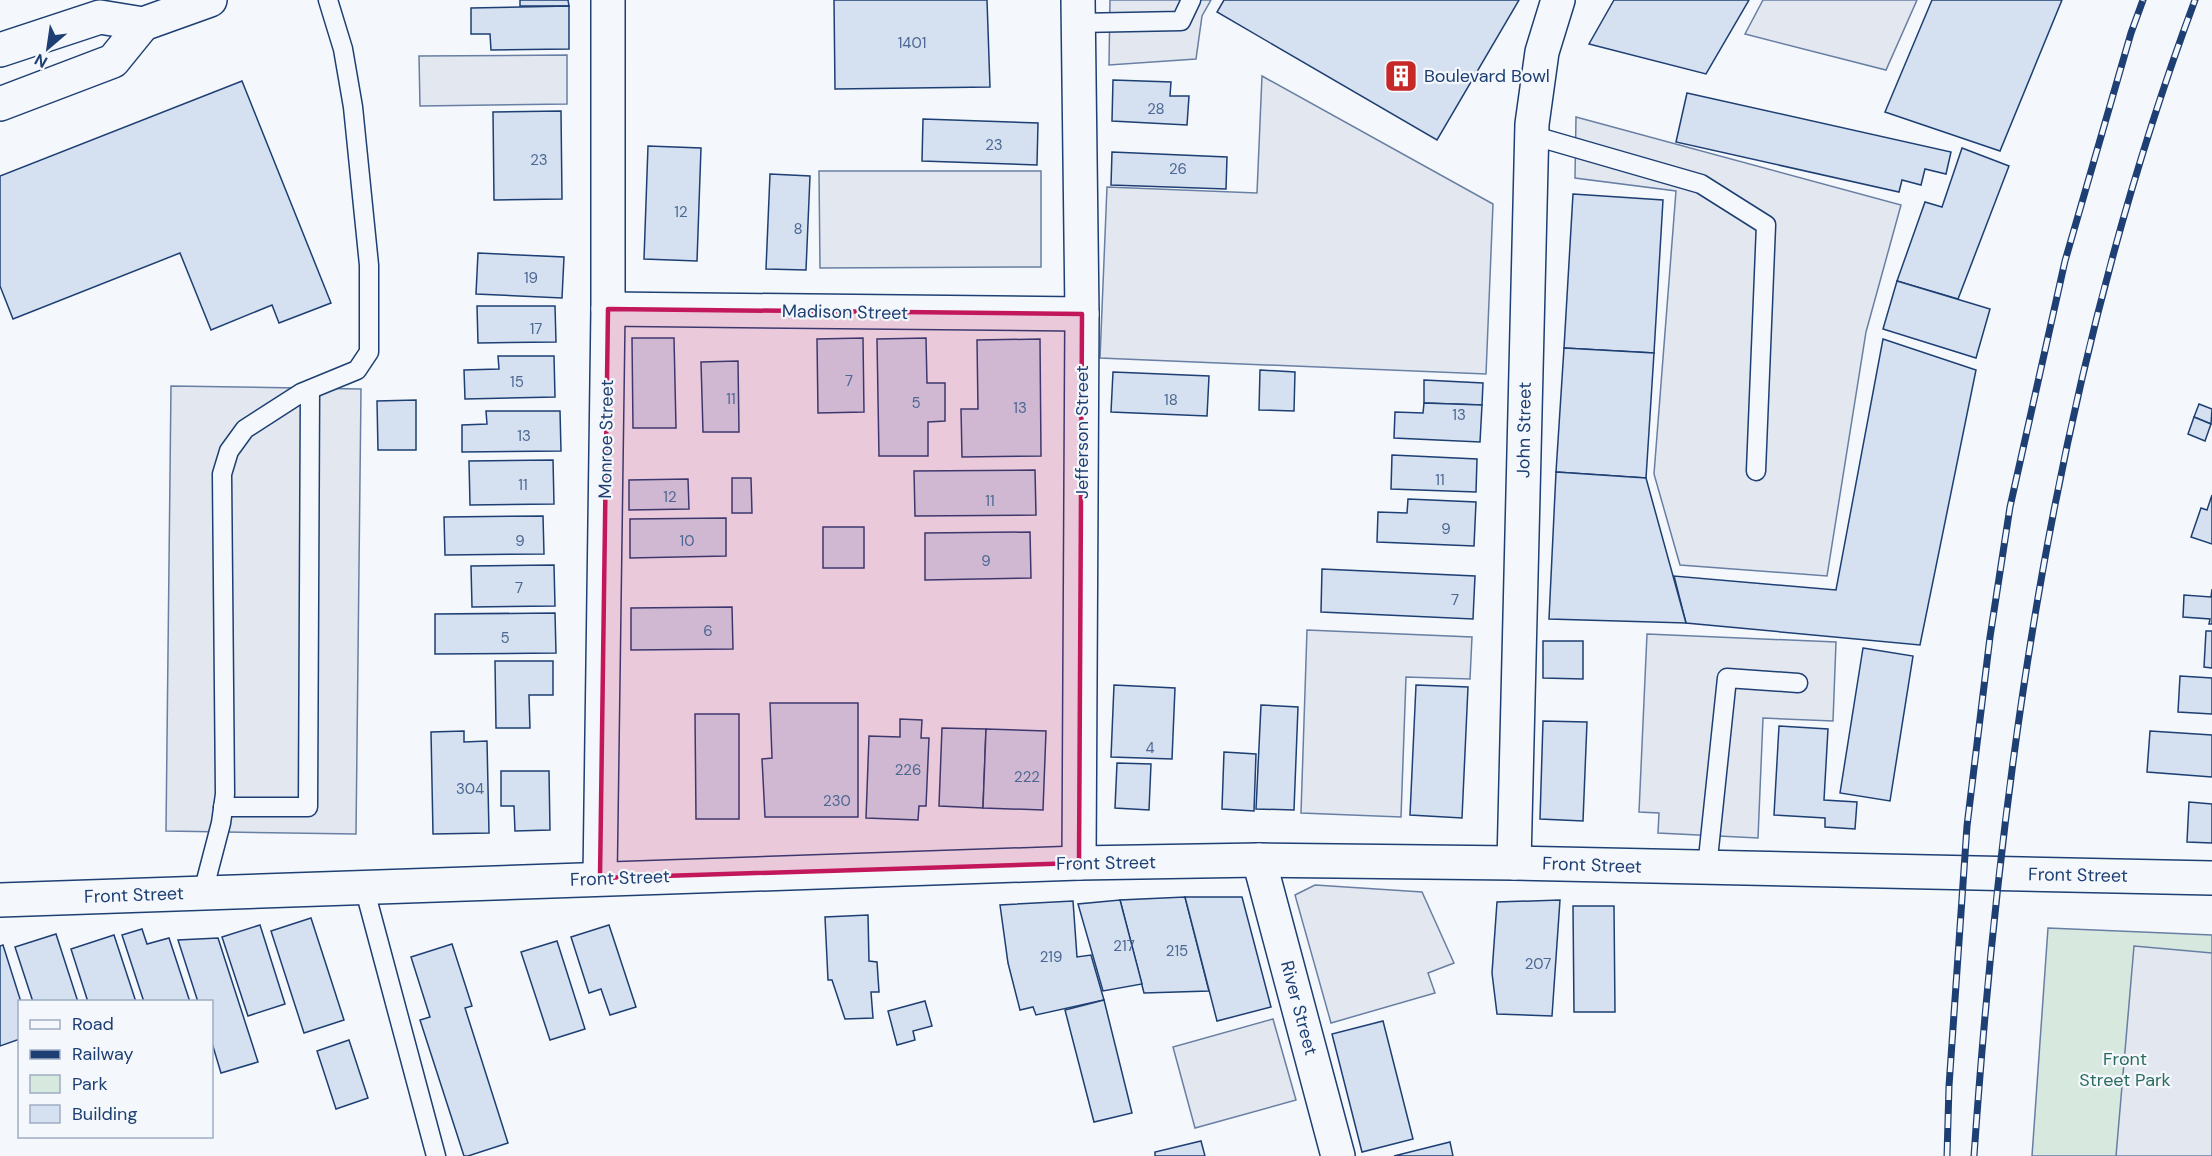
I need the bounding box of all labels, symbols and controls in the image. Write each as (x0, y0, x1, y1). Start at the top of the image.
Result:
north arrow (18, 18, 78, 78)
house number: 1401 (898, 33, 926, 53)
text: N (31, 49, 51, 73)
building icon: Boulevard Bowl (1383, 58, 1419, 94)
place label: Boulevard Bowl (1424, 64, 1550, 88)
house number: 28 (1147, 99, 1165, 119)
house number: 23 (985, 135, 1003, 155)
house number: 23 (530, 150, 548, 170)
house number: 26 (1169, 159, 1187, 179)
house number: 12 (674, 202, 688, 222)
house number: 8 (793, 219, 803, 239)
house number: 19 (524, 268, 538, 288)
street label: Madison Street (782, 299, 908, 325)
house number: 17 (530, 319, 542, 339)
street label: Jefferson Street (1070, 365, 1094, 499)
house number: 7 (845, 371, 853, 391)
house number: 15 (510, 372, 524, 392)
street label: Monroe Street (593, 379, 619, 499)
street label: John Street (1511, 382, 1537, 478)
house number: 11 (726, 389, 736, 409)
house number: 18 (1164, 390, 1178, 410)
house number: 5 (911, 393, 921, 413)
house number: 13 (1013, 398, 1027, 418)
house number: 13 (1452, 405, 1466, 425)
house number: 13 (517, 426, 531, 446)
house number: 11 (1435, 470, 1445, 490)
house number: 11 (518, 475, 528, 495)
house number: 12 (663, 487, 677, 507)
house number: 11 (985, 491, 995, 511)
house number: 9 (1441, 519, 1451, 539)
house number: 9 (515, 531, 525, 551)
house number: 10 (680, 531, 694, 551)
house number: 9 (981, 551, 991, 571)
house number: 7 (515, 578, 523, 598)
house number: 7 (1451, 590, 1459, 610)
house number: 6 (703, 621, 713, 641)
house number: 5 (500, 628, 510, 648)
house number: 4 (1145, 738, 1155, 758)
house number: 226 (895, 760, 921, 780)
house number: 222 (1014, 767, 1040, 787)
house number: 304 (456, 779, 484, 799)
house number: 230 (823, 791, 851, 811)
street label: Front Street (1056, 850, 1156, 876)
street label: Front Street (1542, 851, 1642, 879)
street label: Front Street (2028, 862, 2128, 888)
street label: Front Street (570, 864, 670, 892)
street label: Front Street (84, 881, 184, 909)
house number: 217 (1113, 936, 1135, 956)
house number: 215 (1166, 941, 1188, 961)
house number: 219 (1040, 947, 1062, 967)
house number: 207 (1525, 954, 1551, 974)
street label: River Street (1275, 958, 1323, 1058)
legend (18, 1000, 213, 1138)
text: Road (72, 1012, 114, 1036)
text: Railway (72, 1042, 134, 1066)
park label: Front Street Park (2079, 1047, 2171, 1092)
text: Park (72, 1072, 108, 1096)
text: Building (72, 1102, 137, 1126)

